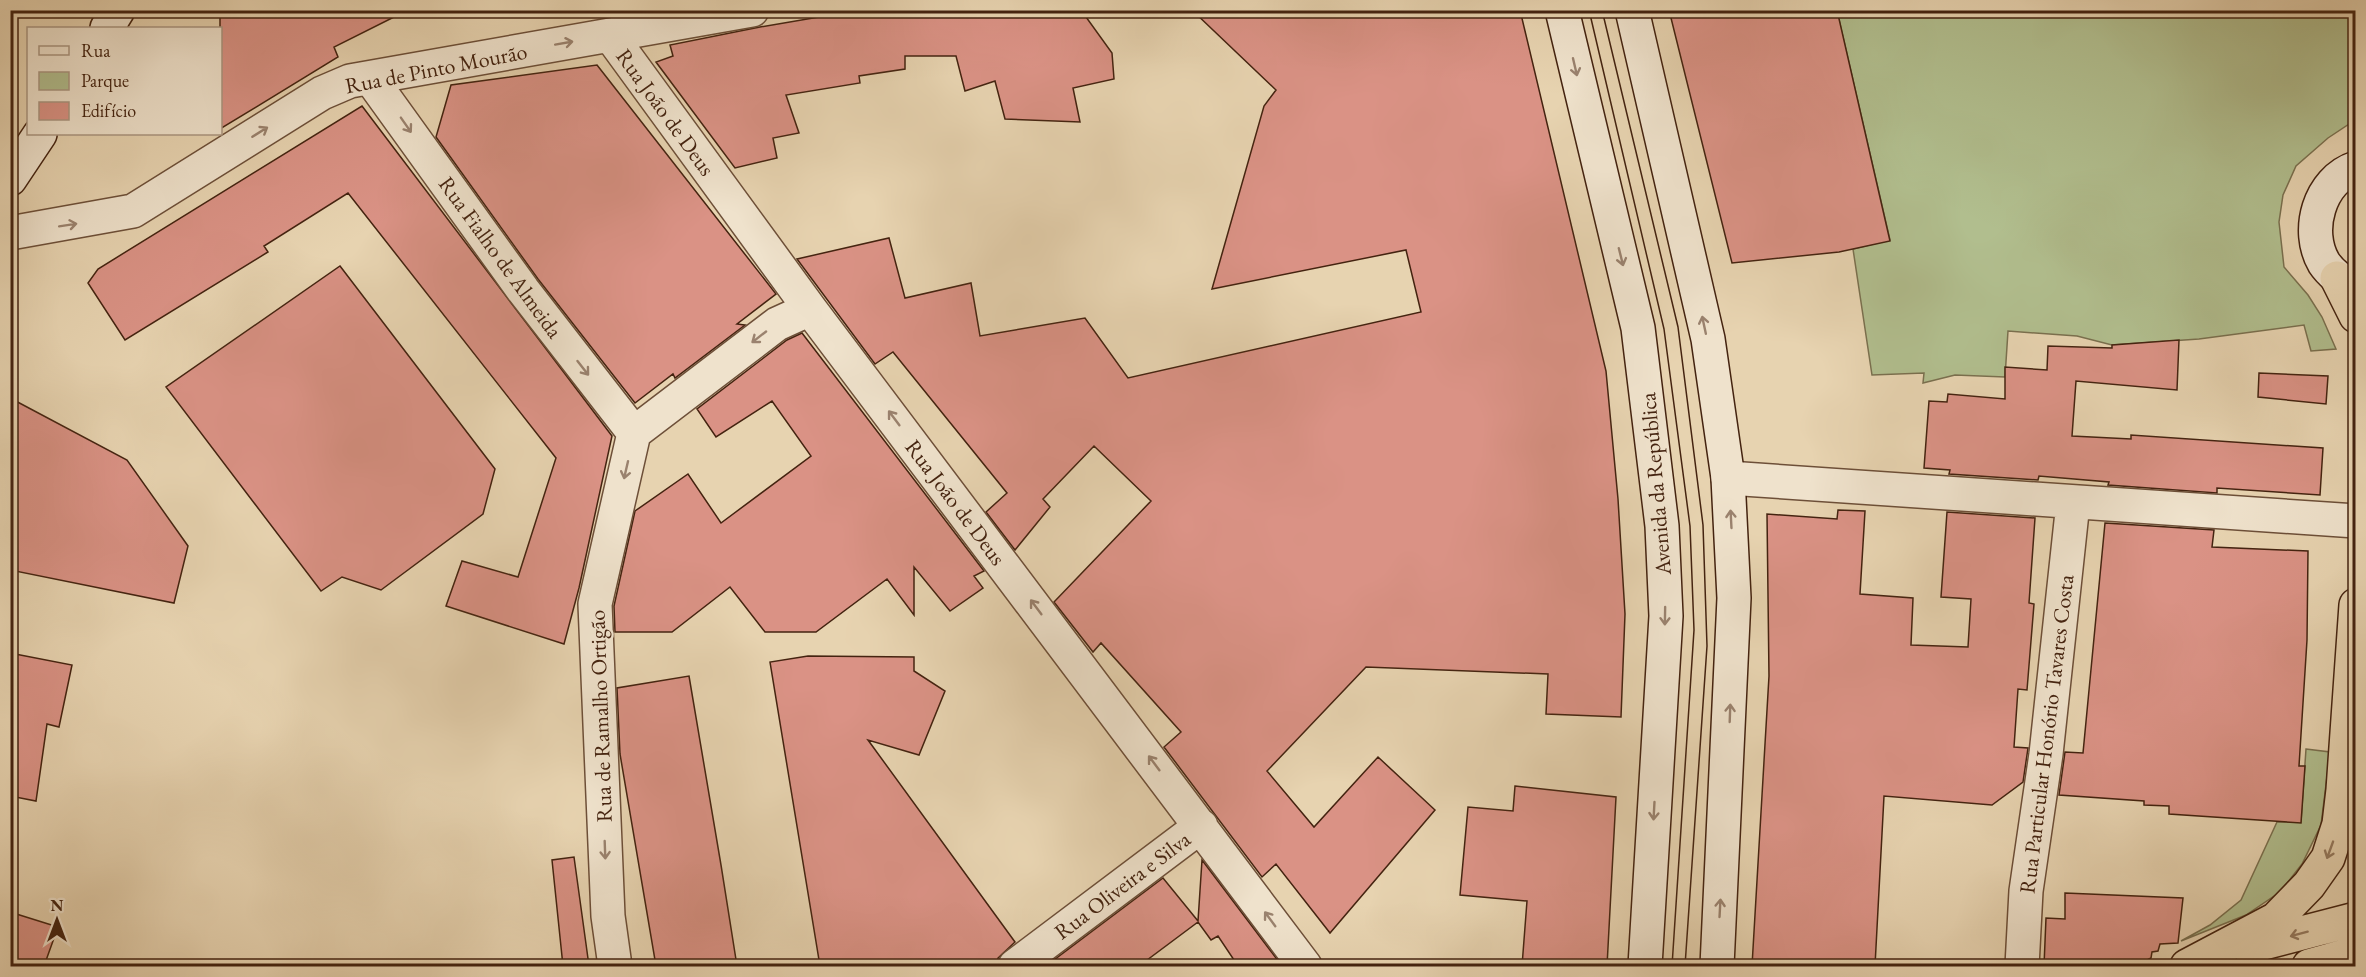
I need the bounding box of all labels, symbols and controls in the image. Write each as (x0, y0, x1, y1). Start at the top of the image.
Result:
legend (27, 27, 222, 135)
street label: Rua de Pinto Mourão (343, 37, 530, 100)
one-way arrow (554, 37, 573, 48)
text: Rua (81, 39, 111, 62)
street label: Rua João de Deus (610, 43, 722, 182)
one-way arrow (1570, 58, 1582, 77)
text: Parque (81, 69, 129, 92)
text: Edifício (81, 99, 136, 122)
one-way arrow (400, 117, 412, 133)
one-way arrow (251, 125, 268, 137)
street label: Rua Fialho de Almeida (432, 171, 569, 344)
one-way arrow (58, 219, 78, 230)
one-way arrow (1615, 247, 1627, 266)
one-way arrow (1698, 316, 1710, 335)
one-way arrow (751, 331, 767, 344)
one-way arrow (577, 359, 590, 375)
street label: Avenida da República (1633, 391, 1678, 578)
one-way arrow (887, 411, 900, 427)
street label: Rua João de Deus (899, 434, 1012, 571)
one-way arrow (619, 460, 631, 479)
one-way arrow (1725, 509, 1736, 529)
street label: Rua Particular Honório Tavares Costa (2013, 573, 2080, 895)
one-way arrow (1030, 600, 1043, 616)
one-way arrow (1660, 606, 1671, 626)
street label: Rua de Ramalho Ortigão (582, 609, 619, 823)
one-way arrow (1724, 704, 1735, 724)
one-way arrow (1147, 756, 1160, 772)
one-way arrow (1649, 801, 1660, 821)
street label: Rua Oliveira e Silva (1048, 825, 1196, 946)
one-way arrow (600, 840, 611, 860)
one-way arrow (2323, 840, 2334, 859)
north arrow (27, 890, 87, 950)
text: N (51, 895, 64, 916)
one-way arrow (1714, 899, 1725, 919)
one-way arrow (1264, 912, 1276, 928)
one-way arrow (2290, 928, 2309, 940)

